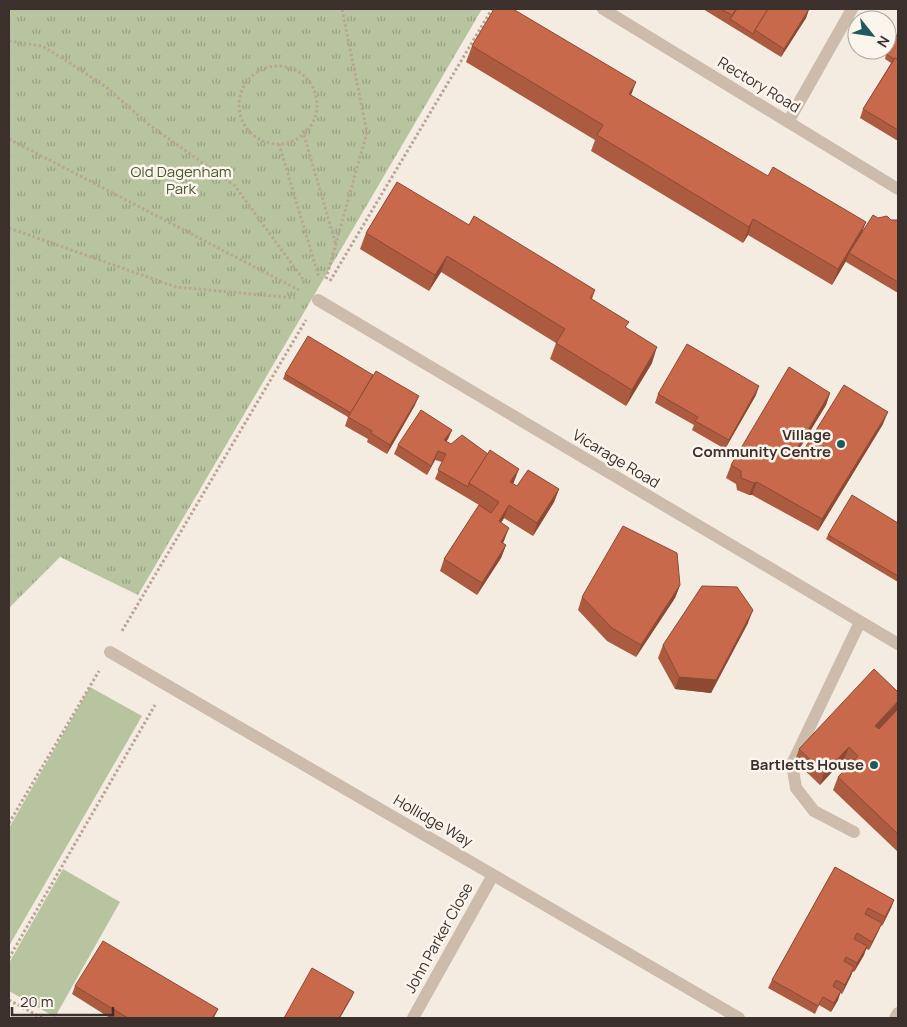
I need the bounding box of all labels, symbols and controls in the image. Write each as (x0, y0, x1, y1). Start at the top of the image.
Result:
north arrow (847, 10, 897, 60)
text: N (873, 33, 894, 51)
street label: Rectory Road (714, 52, 804, 117)
park label: Old Dagenham Park (131, 161, 231, 199)
street label: Vicarage Road (569, 424, 664, 493)
place label: Village Community Centre (692, 424, 831, 462)
marker: Village Community Centre (835, 438, 847, 450)
place label: Bartletts House (750, 754, 864, 775)
marker: Bartletts House (868, 759, 880, 771)
street label: Hollidge Way (390, 789, 477, 852)
street label: John Parker Close (400, 879, 478, 997)
scale bar (12, 984, 114, 1016)
text: 20 m (20, 991, 53, 1012)

